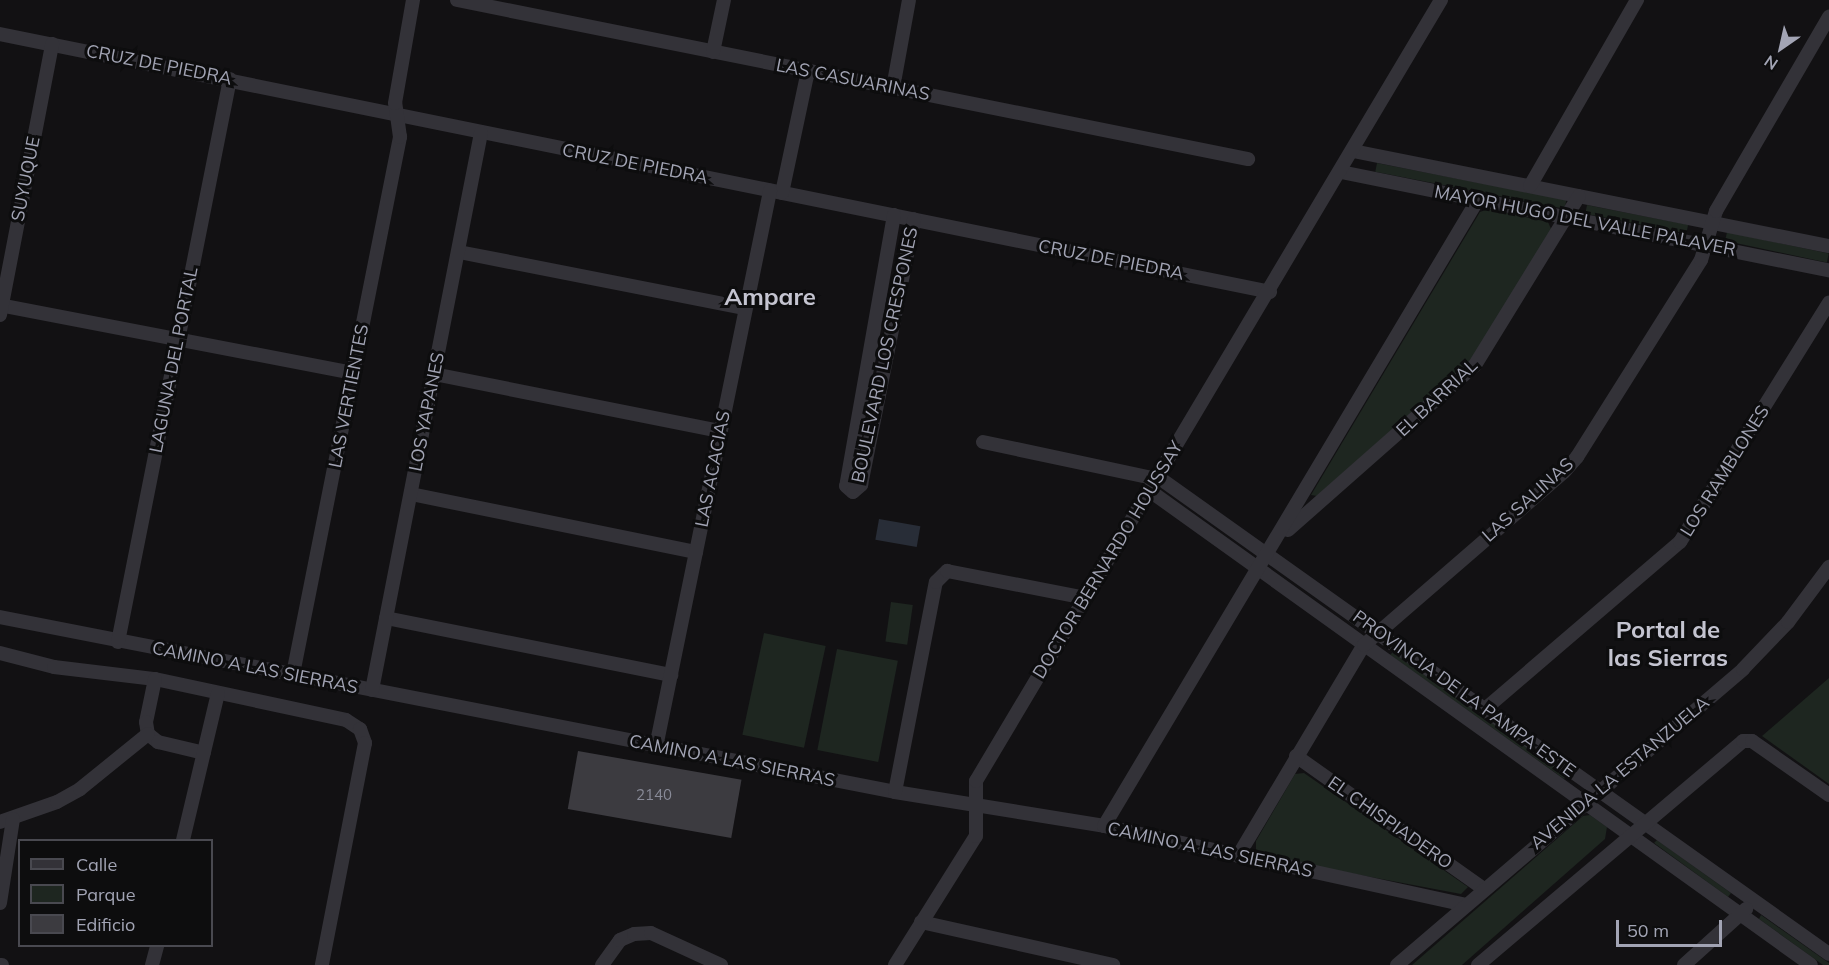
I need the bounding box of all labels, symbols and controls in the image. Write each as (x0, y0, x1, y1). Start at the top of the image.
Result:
north arrow (1751, 18, 1811, 78)
street label: CRUZ DE PIEDRA (84, 40, 234, 90)
text: N (1760, 51, 1782, 75)
street label: LAS CASUARINAS (774, 55, 932, 105)
street label: SUYUQUE (7, 135, 45, 223)
street label: CRUZ DE PIEDRA (560, 139, 710, 189)
street label: MAYOR HUGO DEL VALLE PALAVER (1432, 181, 1738, 261)
street label: BOULEVARD LOS CRESPONES (847, 225, 923, 485)
street label: CRUZ DE PIEDRA (1036, 235, 1186, 285)
street label: LAGUNA DEL PORTAL (145, 265, 203, 455)
district label: Ampare (724, 283, 816, 311)
street label: LAS VERTIENTES (324, 322, 374, 470)
street label: LOS YAPANES (405, 351, 449, 473)
street label: EL BARRIAL (1392, 355, 1482, 441)
street label: LOS RAMBLONES (1676, 402, 1774, 540)
street label: LAS ACACIAS (691, 409, 735, 529)
street label: DOCTOR BERNARDO HOUSSAY (1028, 437, 1188, 683)
street label: LAS SALINAS (1478, 453, 1578, 547)
street label: PROVINCIA DE LA PAMPA ESTE (1349, 606, 1579, 782)
district label: Portal de las Sierras (1608, 616, 1728, 672)
street label: CAMINO A LAS SIERRAS (150, 637, 360, 699)
street label: AVENIDA LA ESTANZUELA (1526, 692, 1714, 854)
street label: CAMINO A LAS SIERRAS (627, 730, 837, 792)
street label: EL CHISPIADERO (1324, 772, 1456, 874)
house number: 2140 (636, 786, 672, 804)
street label: CAMINO A LAS SIERRAS (1105, 818, 1315, 882)
legend (18, 839, 213, 947)
text: Calle (76, 853, 117, 876)
text: Parque (76, 883, 135, 906)
scale bar (1619, 908, 1726, 946)
text: Edificio (76, 913, 135, 936)
text: 50 m (1627, 919, 1669, 942)

